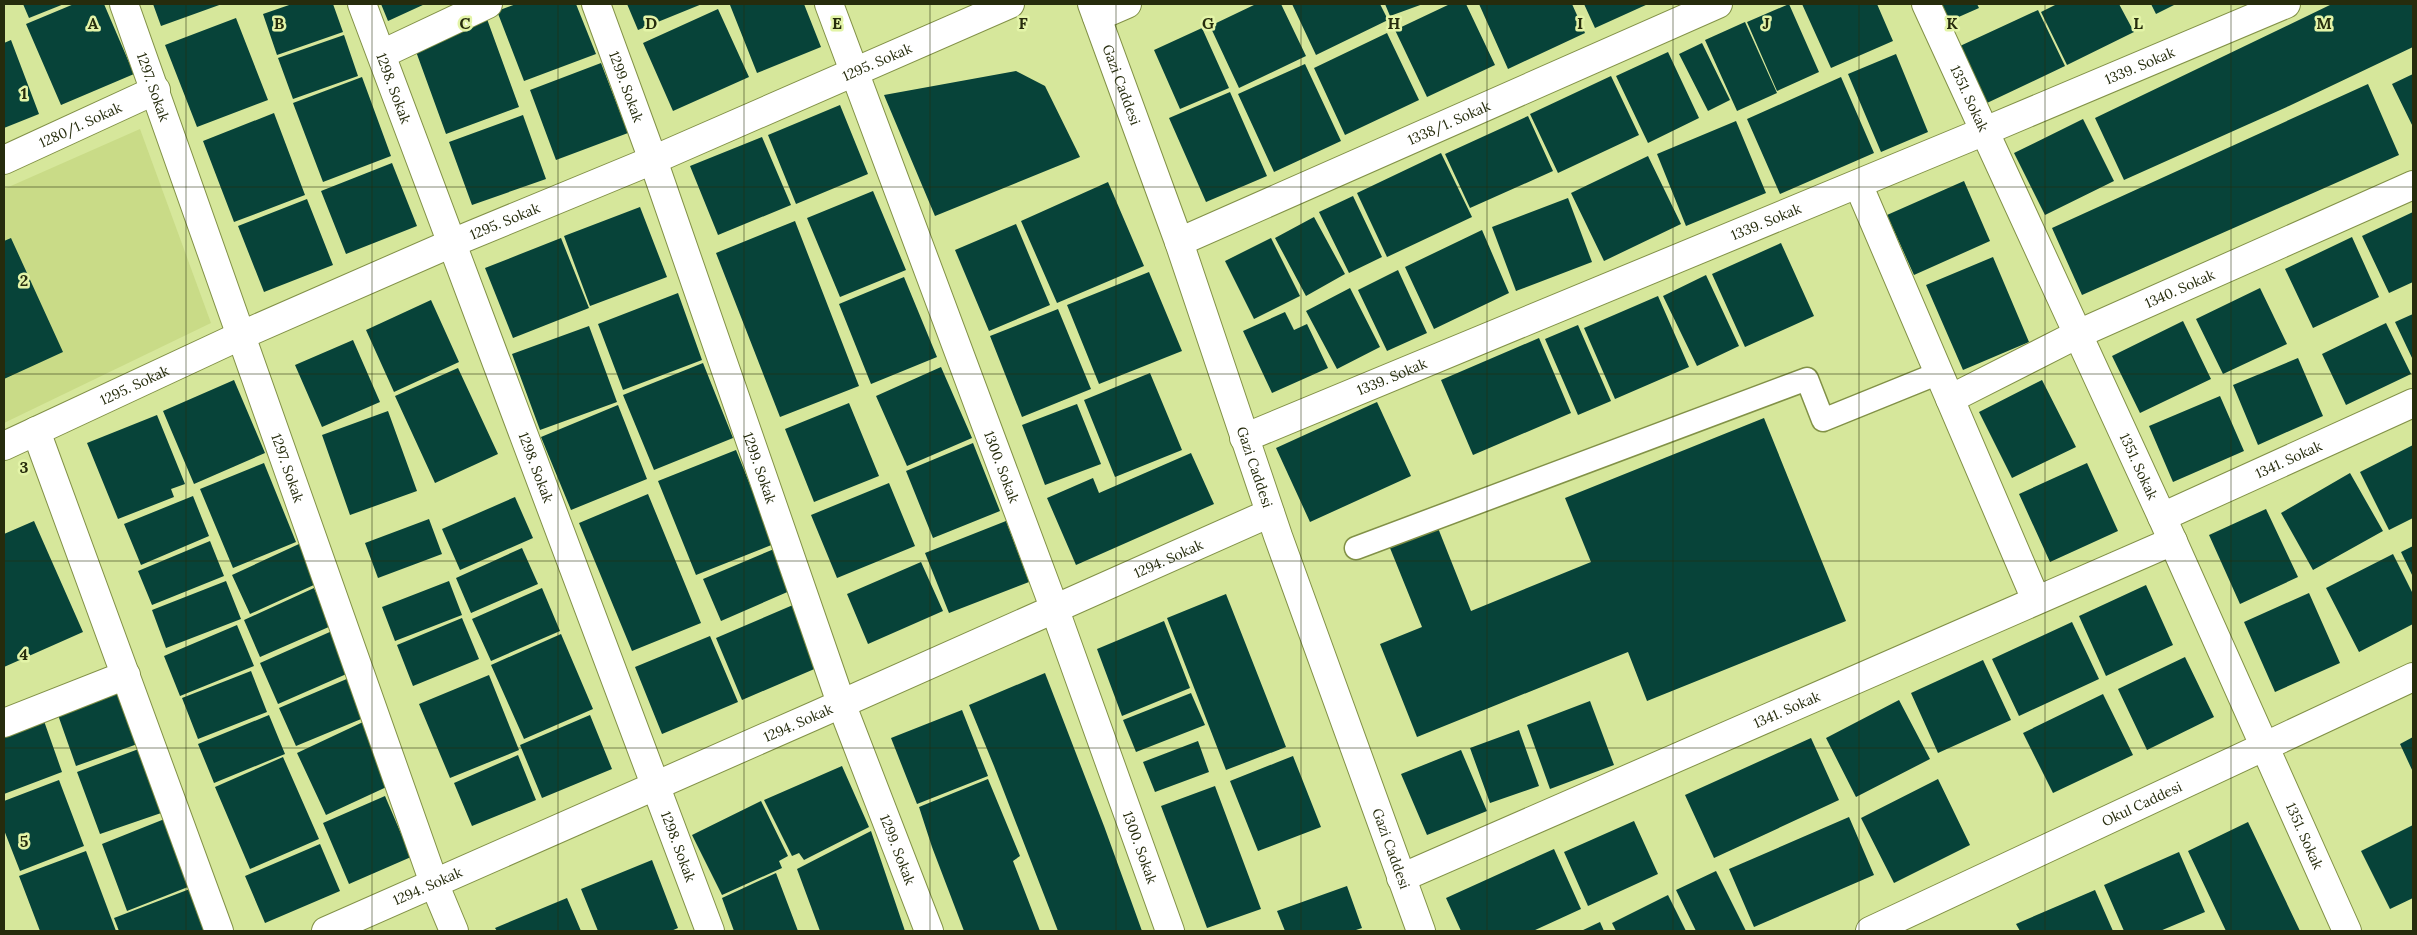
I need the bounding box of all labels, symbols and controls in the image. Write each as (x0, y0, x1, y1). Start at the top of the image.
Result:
text: A (88, 13, 99, 33)
text: B (274, 13, 285, 33)
text: C (459, 13, 471, 33)
text: D (645, 13, 657, 33)
text: E (832, 13, 842, 33)
text: F (1018, 13, 1028, 33)
text: G (1202, 13, 1214, 33)
text: H (1388, 13, 1401, 33)
text: I (1577, 13, 1583, 33)
text: J (1762, 13, 1770, 33)
text: K (1946, 13, 1958, 33)
text: L (2133, 13, 2143, 33)
text: M (2316, 13, 2332, 33)
street label: 1295. Sokak (840, 39, 915, 85)
street label: Gazi Caddesi (1099, 42, 1145, 128)
street label: 1339. Sokak (2102, 43, 2178, 88)
street label: 1299. Sokak (605, 49, 648, 125)
street label: 1297. Sokak (133, 50, 174, 124)
street label: 1298. Sokak (372, 50, 415, 127)
street label: 1351. Sokak (1946, 62, 1993, 135)
text: 1 (21, 83, 27, 103)
street label: 1338/1. Sokak (1405, 97, 1493, 149)
street label: 1280/1. Sokak (36, 98, 125, 152)
street label: 1295. Sokak (467, 199, 543, 244)
street label: 1339. Sokak (1728, 199, 1804, 244)
street label: 1340. Sokak (2142, 265, 2218, 312)
text: 2 (20, 270, 28, 290)
street label: 1339. Sokak (1354, 354, 1430, 399)
street label: 1295. Sokak (97, 361, 172, 409)
street label: Gazi Caddesi (1233, 424, 1277, 510)
street label: 1300. Sokak (980, 428, 1023, 506)
street label: 1298. Sokak (515, 430, 558, 506)
street label: 1299. Sokak (739, 430, 780, 506)
street label: 1351. Sokak (2116, 430, 2162, 503)
street label: 1297. Sokak (267, 431, 308, 505)
street label: 1341. Sokak (2252, 436, 2325, 482)
text: 3 (20, 457, 29, 477)
street label: 1294. Sokak (1131, 535, 1206, 582)
text: 4 (20, 644, 29, 664)
street label: 1341. Sokak (1751, 687, 1824, 732)
street label: 1294. Sokak (761, 700, 836, 746)
street label: Okul Caddesi (2099, 777, 2185, 830)
street label: 1351. Sokak (2282, 800, 2327, 873)
street label: Gazi Caddesi (1368, 806, 1414, 891)
street label: 1298. Sokak (657, 809, 700, 885)
street label: 1300. Sokak (1119, 809, 1161, 887)
street label: 1299. Sokak (876, 812, 920, 888)
text: 5 (20, 831, 29, 851)
street label: 1294. Sokak (390, 863, 465, 909)

